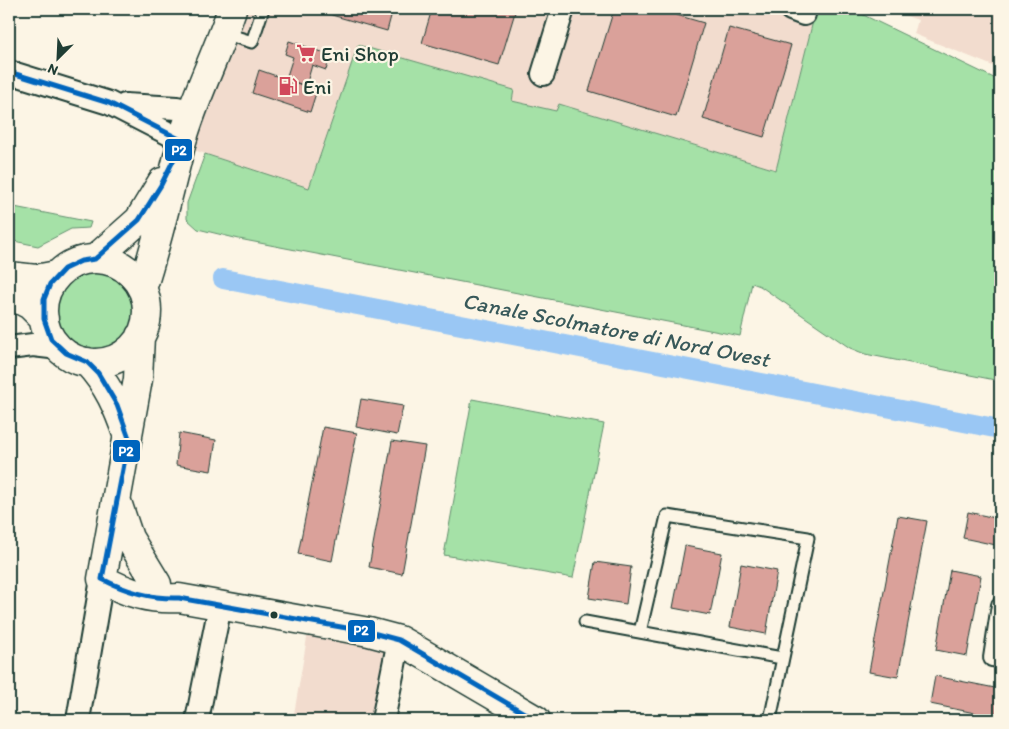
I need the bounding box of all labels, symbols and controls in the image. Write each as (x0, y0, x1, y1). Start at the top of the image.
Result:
north arrow (32, 32, 82, 82)
place label: Eni Shop (321, 41, 399, 66)
supermarket icon: Eni Shop (295, 42, 317, 64)
text: N (45, 60, 61, 79)
place label: Eni (303, 74, 332, 99)
fuel station icon: Eni (277, 75, 299, 97)
line badge: P2 (164, 138, 193, 162)
text: P2 (171, 142, 187, 159)
water label: Canale Scolmatore di Nord Ovest (460, 287, 773, 373)
line badge: P2 (112, 439, 141, 463)
text: P2 (118, 443, 134, 460)
unlabelled marker (269, 610, 279, 620)
line badge: P2 (347, 619, 376, 643)
text: P2 (353, 622, 369, 639)

